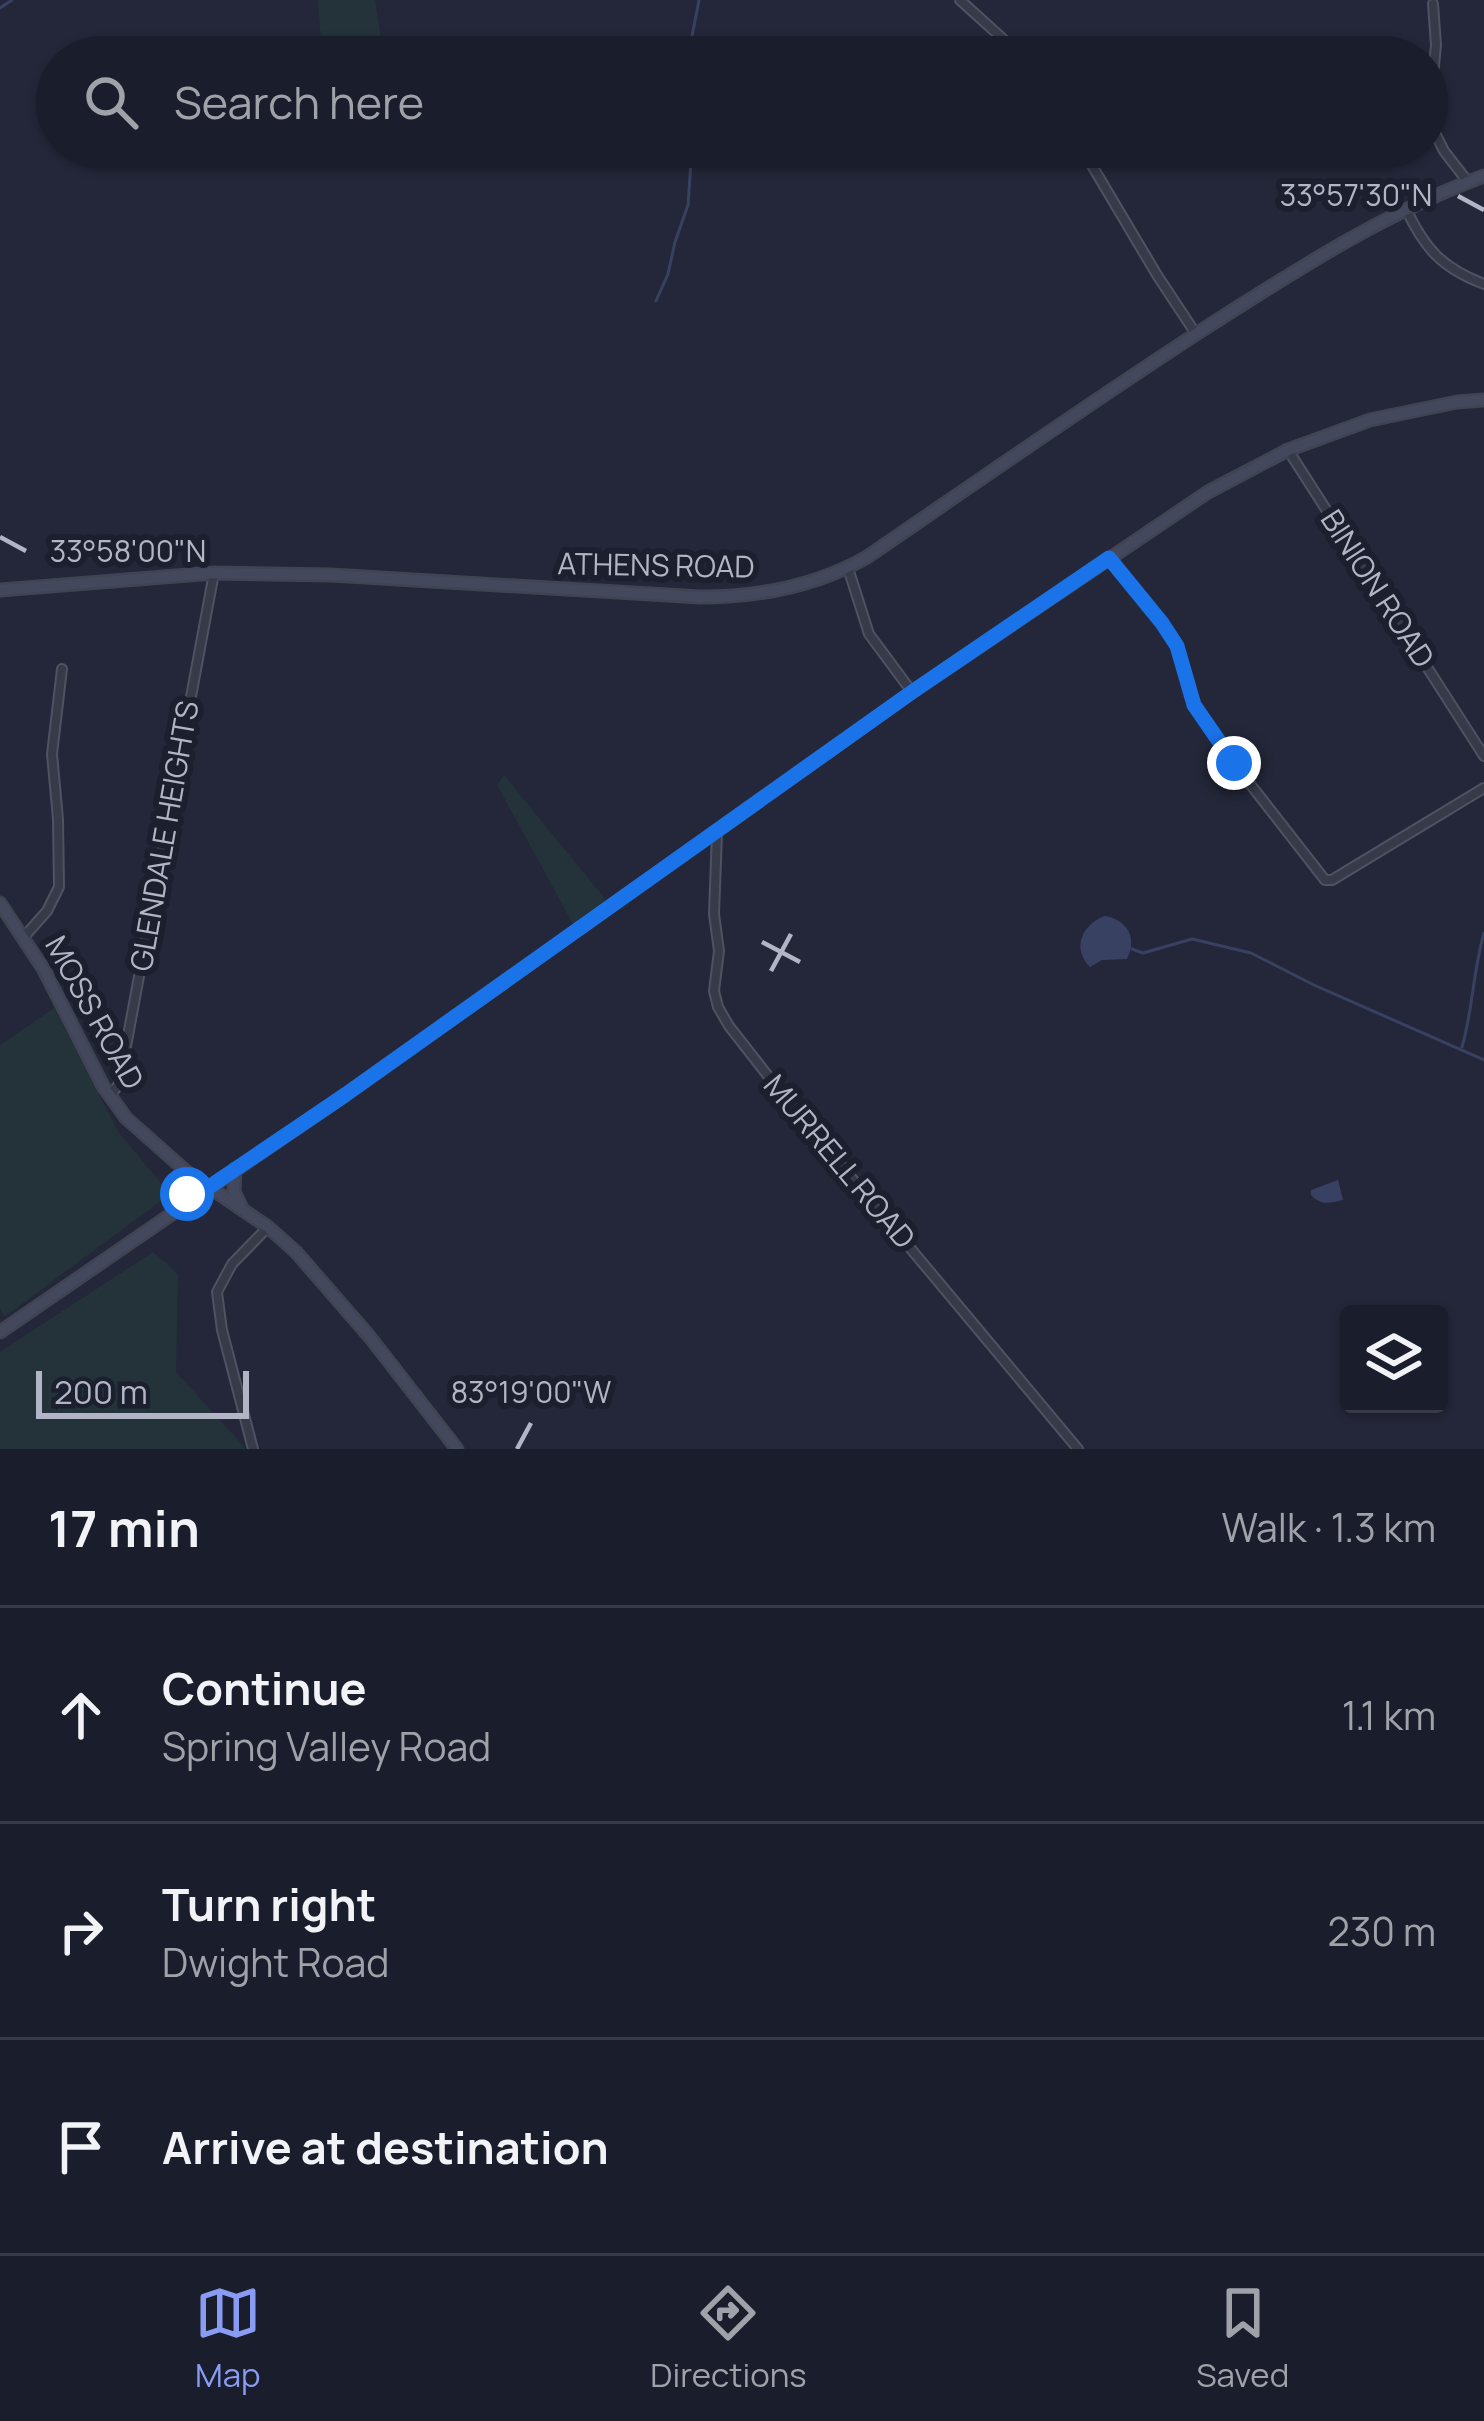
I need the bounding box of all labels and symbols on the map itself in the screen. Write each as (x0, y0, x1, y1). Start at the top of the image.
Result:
text: 33°57'30"N (1280, 174, 1432, 215)
street label: BINION ROAD (1312, 501, 1445, 675)
text: 33°58'00"N (50, 530, 206, 571)
street label: ATHENS ROAD (557, 542, 755, 587)
street label: GLENDALE HEIGHTS (120, 697, 207, 974)
route end (1207, 736, 1261, 790)
street label: MOSS ROAD (36, 928, 154, 1096)
street label: MURRELL ROAD (755, 1065, 925, 1257)
route start (160, 1167, 214, 1221)
scale bar (36, 1365, 249, 1418)
text: 83°19'00"W (451, 1371, 611, 1412)

